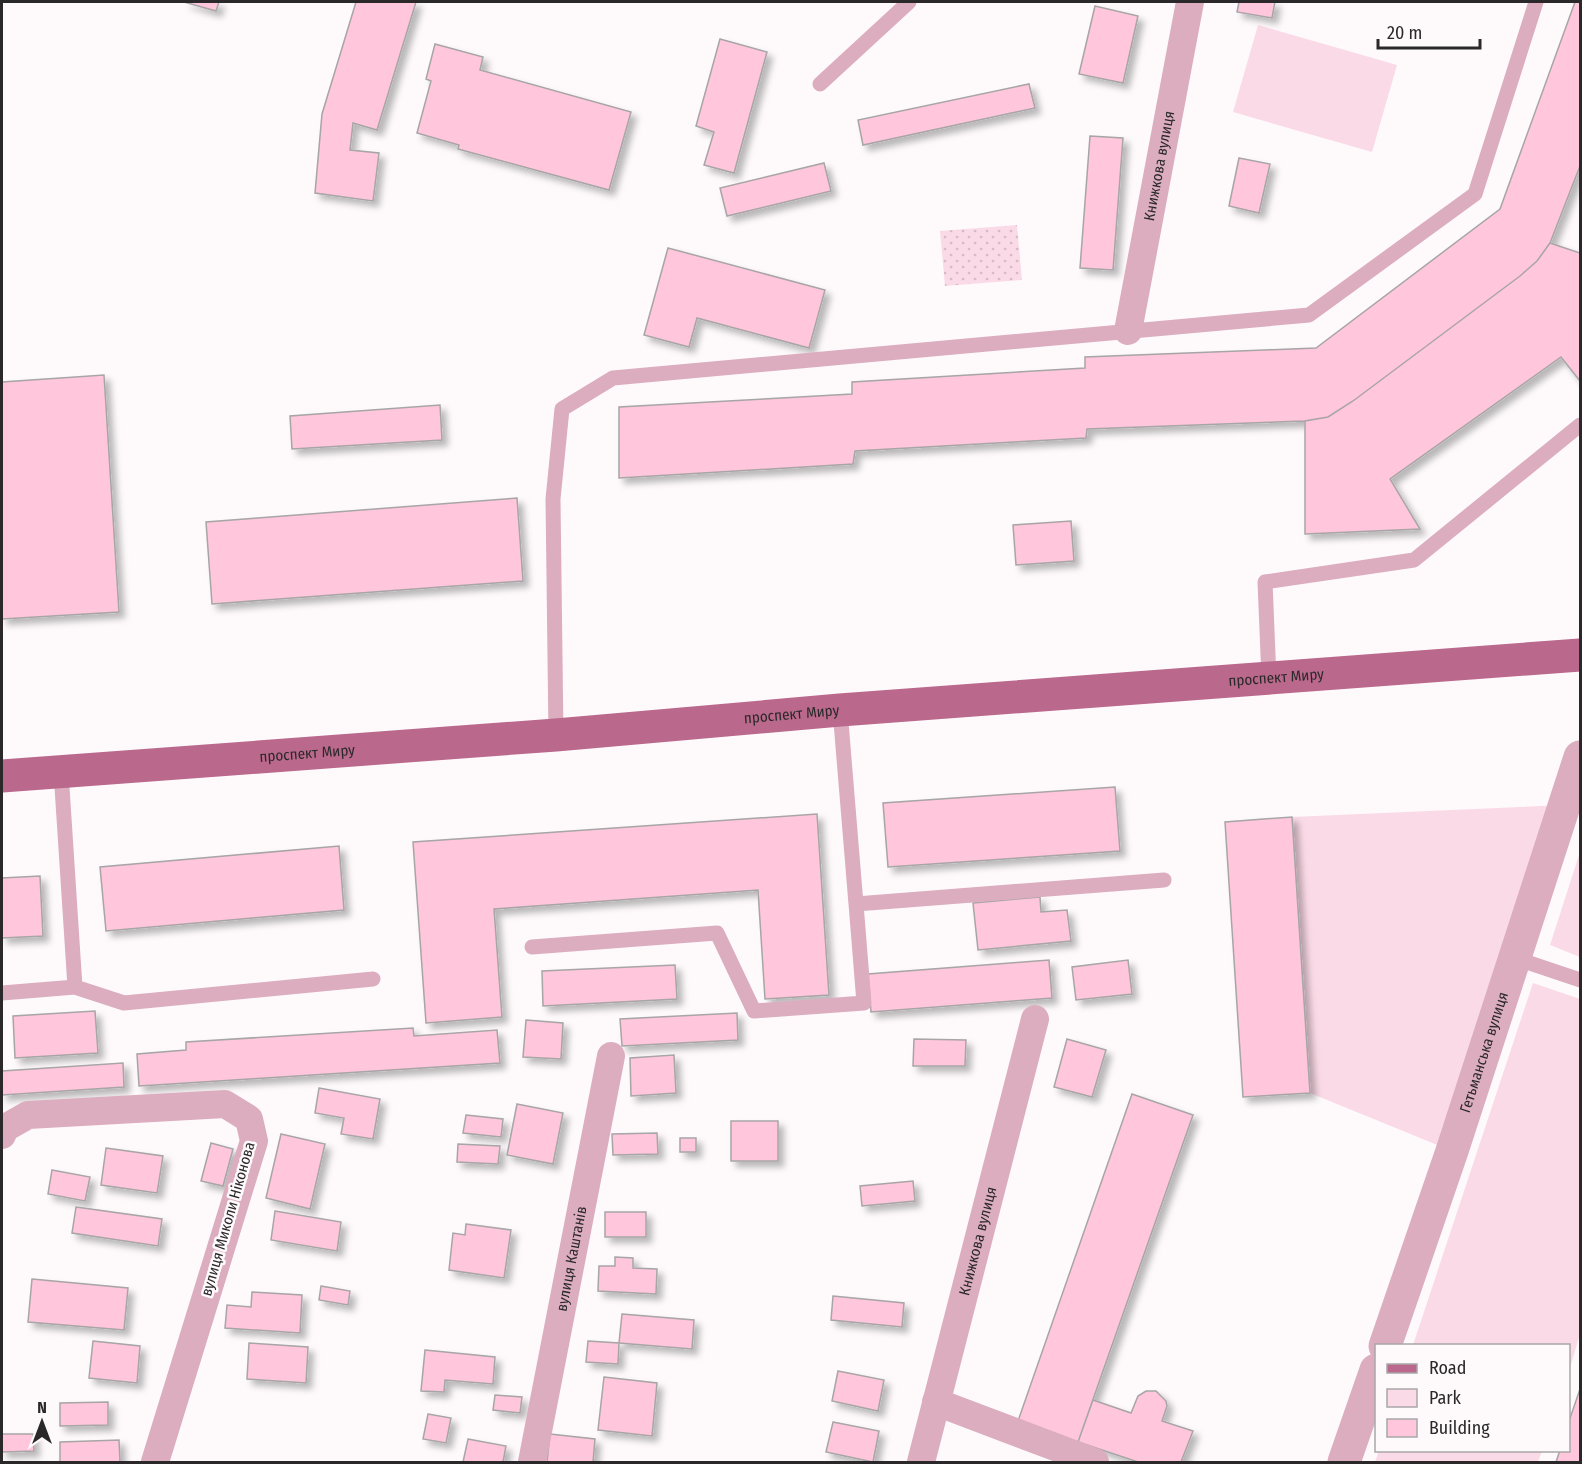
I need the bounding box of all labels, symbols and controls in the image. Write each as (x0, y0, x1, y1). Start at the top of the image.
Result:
scale bar (1378, 12, 1480, 50)
text: 20 m (1387, 22, 1422, 44)
street label: Книжкова вулиця (1140, 109, 1178, 223)
street label: проспект Миру (1228, 665, 1325, 690)
street label: проспект Миру (743, 701, 840, 727)
street label: проспект Миру (259, 741, 356, 766)
street label: Гетьманська вулиця (1456, 990, 1512, 1115)
street label: вулиця Миколи Ніконова (197, 1140, 259, 1298)
street label: Книжкова вулиця (955, 1185, 1000, 1298)
street label: вулиця Каштанів (552, 1205, 591, 1313)
legend (1375, 1344, 1570, 1452)
text: Road (1429, 1357, 1466, 1379)
text: Park (1429, 1387, 1462, 1409)
north arrow (12, 1392, 72, 1452)
text: N (37, 1398, 47, 1417)
text: Building (1429, 1417, 1490, 1439)

